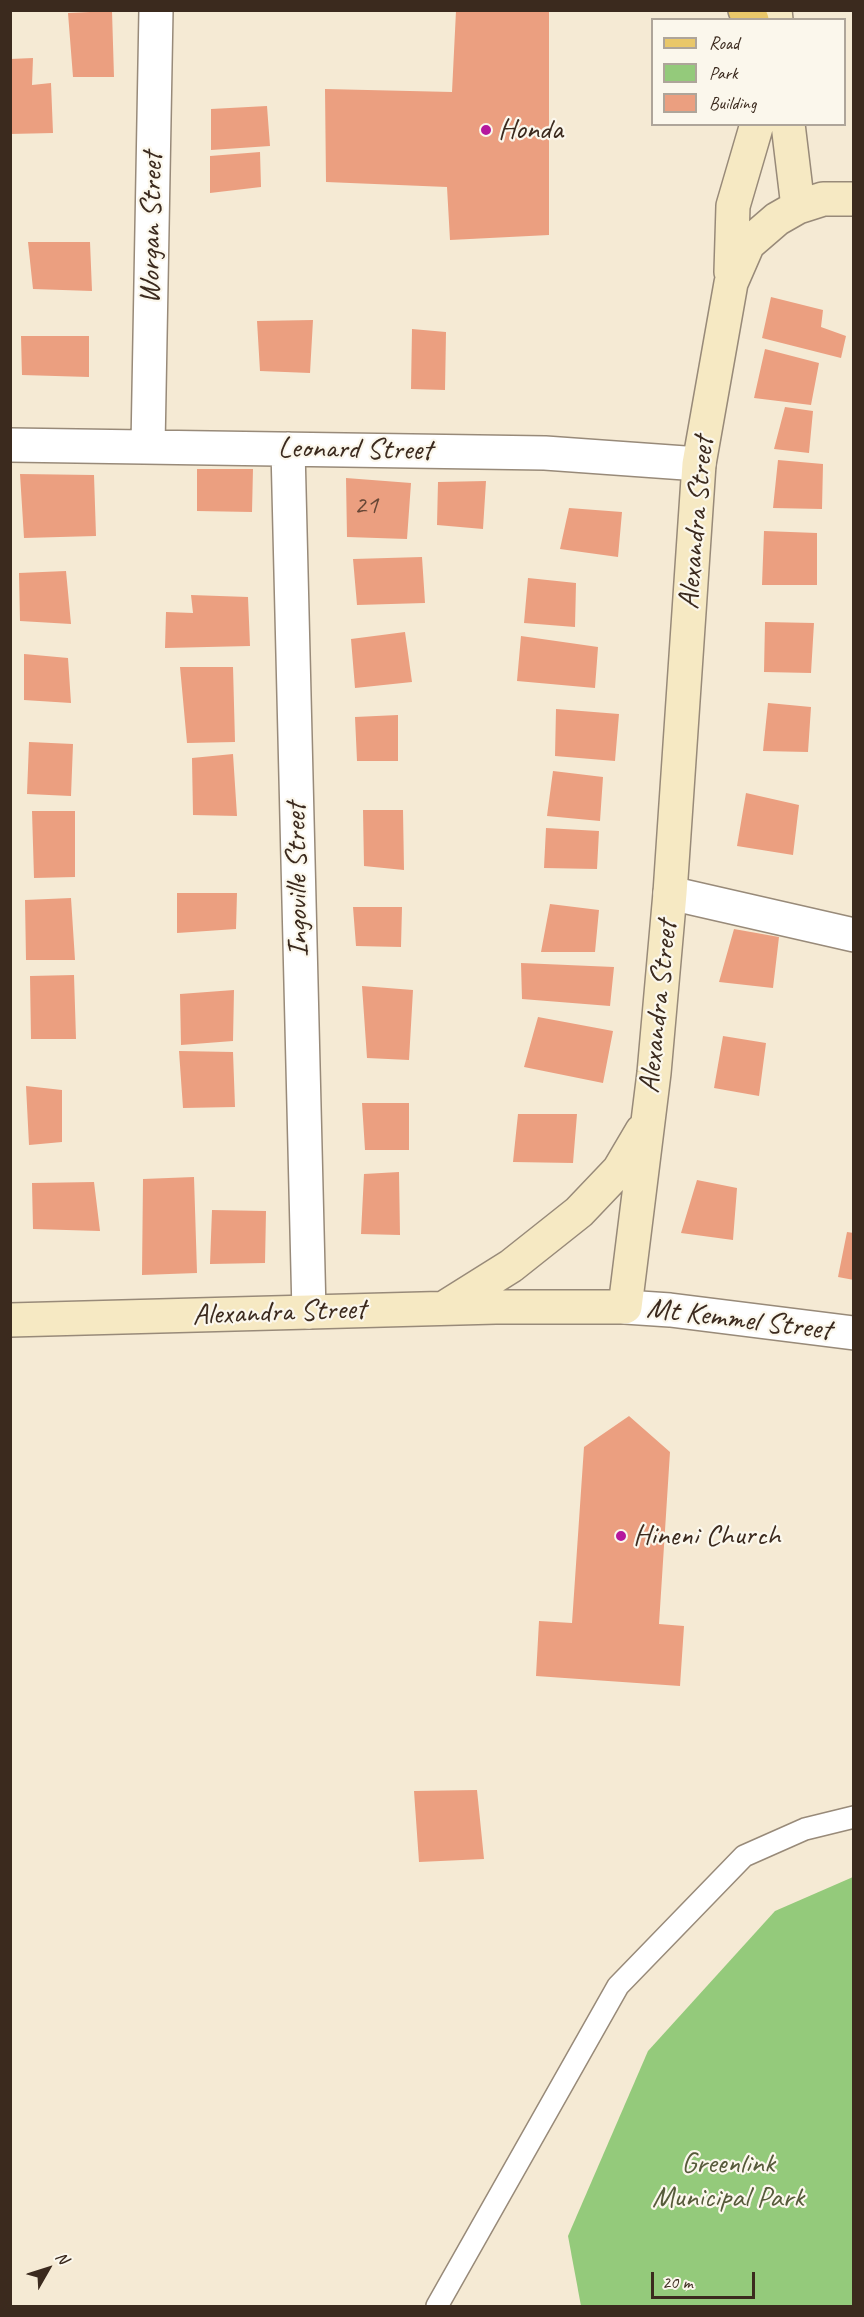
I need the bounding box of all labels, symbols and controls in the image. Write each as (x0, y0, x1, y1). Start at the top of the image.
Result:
legend (651, 18, 846, 126)
text: Road (709, 32, 739, 54)
text: Park (709, 62, 738, 84)
text: Building (709, 92, 756, 114)
place label: Honda (498, 112, 563, 148)
marker: Honda (479, 123, 493, 137)
street label: Worgan Street (133, 152, 171, 304)
street label: Leonard Street (278, 431, 432, 469)
street label: Alexandra Street (672, 435, 722, 611)
house number: 21 (354, 490, 378, 522)
street label: Ingoville Street (279, 802, 317, 958)
street label: Alexandra Street (632, 919, 686, 1095)
street label: Mt Kemmel Street (645, 1291, 833, 1349)
street label: Alexandra Street (192, 1292, 366, 1334)
place label: Hineni Church (633, 1518, 781, 1554)
marker: Hineni Church (614, 1529, 628, 1543)
park label: Greenlink Municipal Park (652, 2146, 804, 2216)
north arrow (18, 2239, 78, 2299)
text: N (51, 2248, 73, 2268)
scale bar (654, 2260, 758, 2298)
text: 20 m (662, 2271, 693, 2293)

